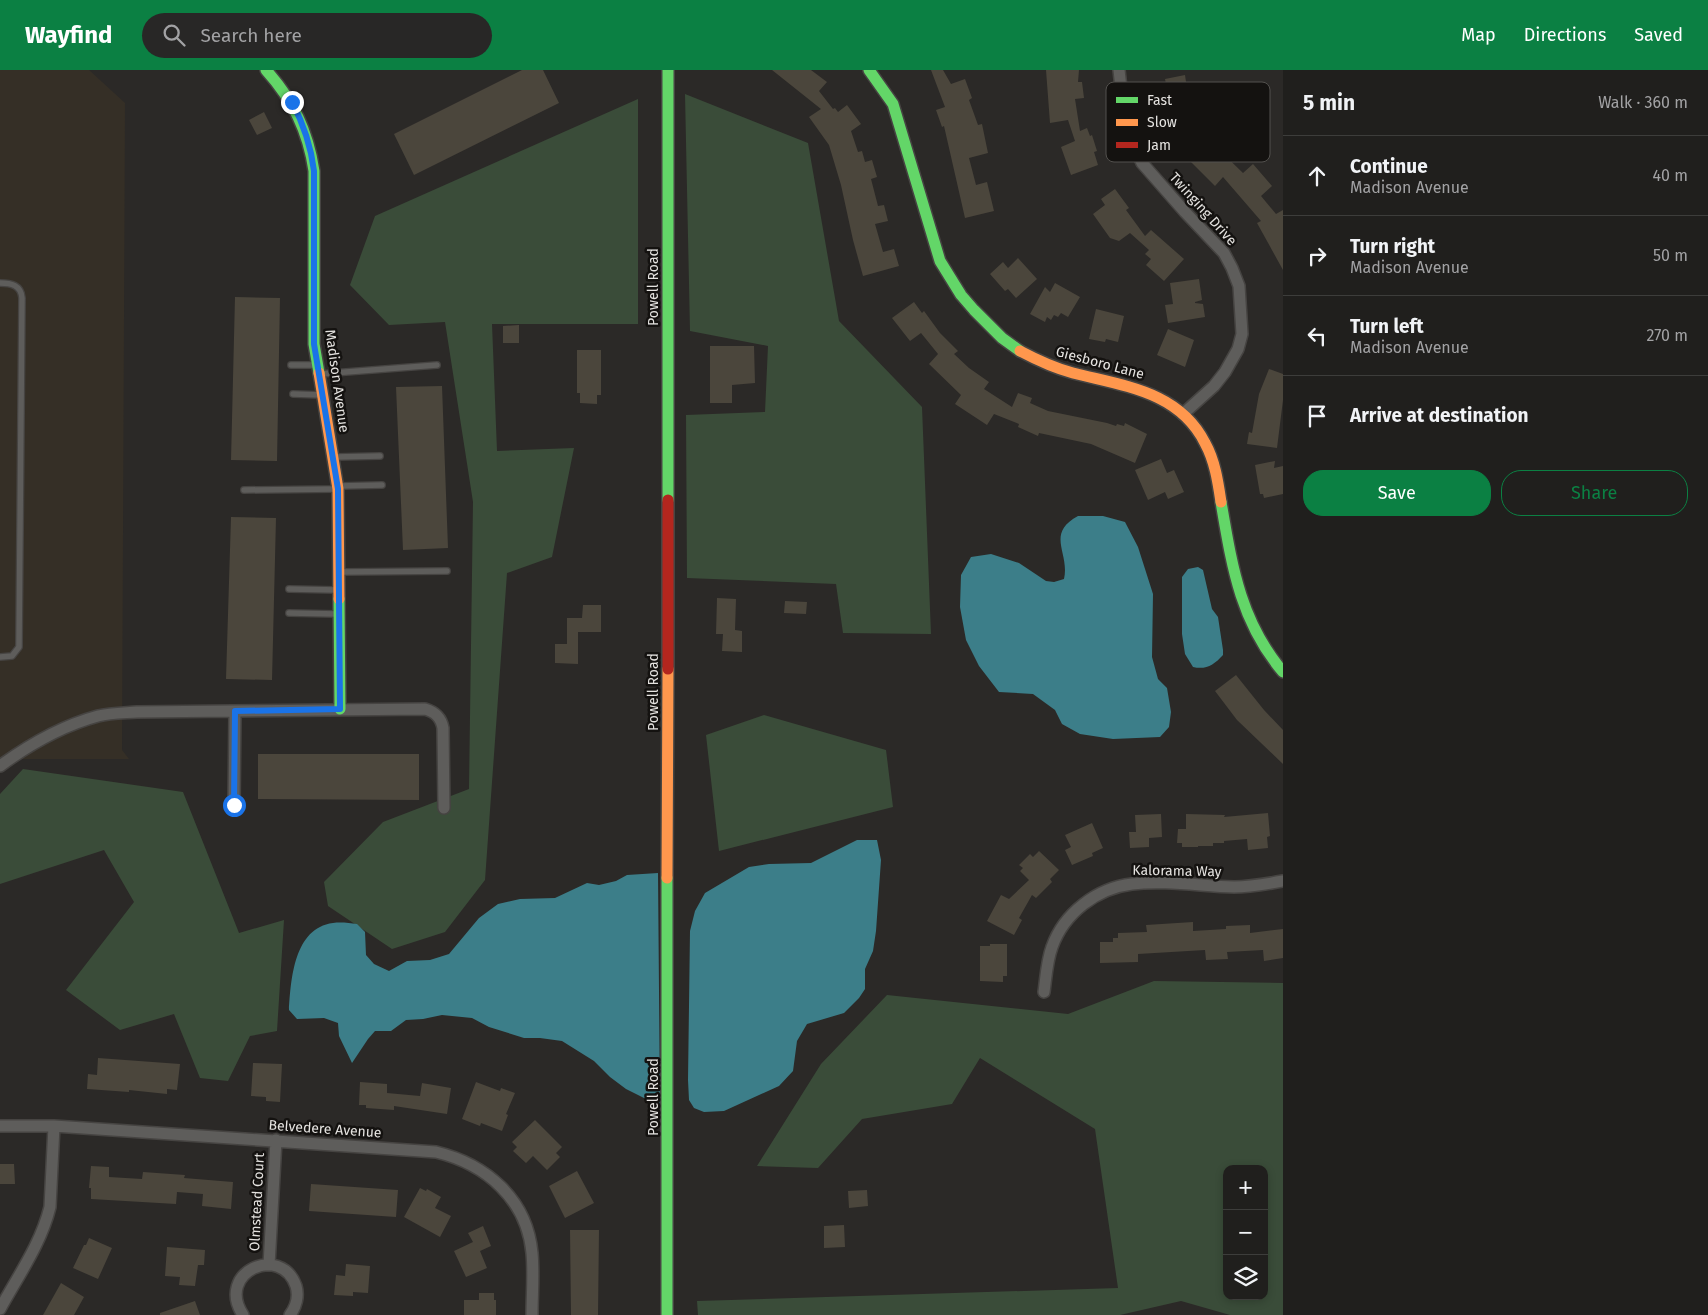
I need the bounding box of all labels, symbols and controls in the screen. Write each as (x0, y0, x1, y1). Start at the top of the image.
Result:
search box (142, 13, 492, 58)
text: Wayfind (25, 21, 112, 49)
icon: search (160, 21, 188, 49)
text: Search here (200, 24, 302, 47)
text: Map (1461, 24, 1496, 46)
text: Directions (1524, 24, 1606, 46)
text: Saved (1634, 24, 1683, 46)
legend (1106, 82, 1270, 162)
text: 5 min (1303, 90, 1355, 116)
route end (281, 91, 304, 114)
text: Fast (1147, 92, 1173, 109)
text: Walk · 360 m (1598, 93, 1688, 112)
text: Slow (1147, 114, 1177, 131)
text: Jam (1147, 137, 1171, 154)
text: Continue (1350, 155, 1428, 178)
icon: ahead (1303, 162, 1331, 190)
text: 40 m (1653, 166, 1688, 185)
street label: Twinging Drive (1166, 169, 1240, 249)
text: Madison Avenue (1350, 178, 1469, 197)
text: Turn right (1350, 235, 1435, 258)
icon: right (1303, 242, 1331, 270)
text: 50 m (1653, 246, 1688, 265)
street label: Powell Road (645, 248, 662, 326)
text: Madison Avenue (1350, 258, 1469, 277)
text: Turn left (1350, 315, 1424, 338)
icon: left (1303, 322, 1331, 350)
text: 270 m (1646, 326, 1688, 345)
street label: Madison Avenue (321, 328, 353, 434)
text: Madison Avenue (1350, 338, 1469, 357)
street label: Giesboro Lane (1054, 343, 1146, 383)
icon: arrive (1303, 402, 1331, 430)
text: Arrive at destination (1350, 404, 1529, 427)
button: Save (1303, 470, 1491, 516)
button: Share (1501, 470, 1688, 516)
street label: Powell Road (645, 653, 662, 731)
route start (223, 794, 246, 817)
street label: Kalorama Way (1132, 862, 1222, 880)
street label: Powell Road (645, 1058, 662, 1136)
street label: Belvedere Avenue (268, 1117, 382, 1141)
street label: Olmstead Court (246, 1151, 268, 1252)
map controls (1223, 1165, 1268, 1300)
button: + (1223, 1165, 1268, 1210)
button: − (1223, 1210, 1268, 1255)
button: layers (1223, 1255, 1268, 1300)

